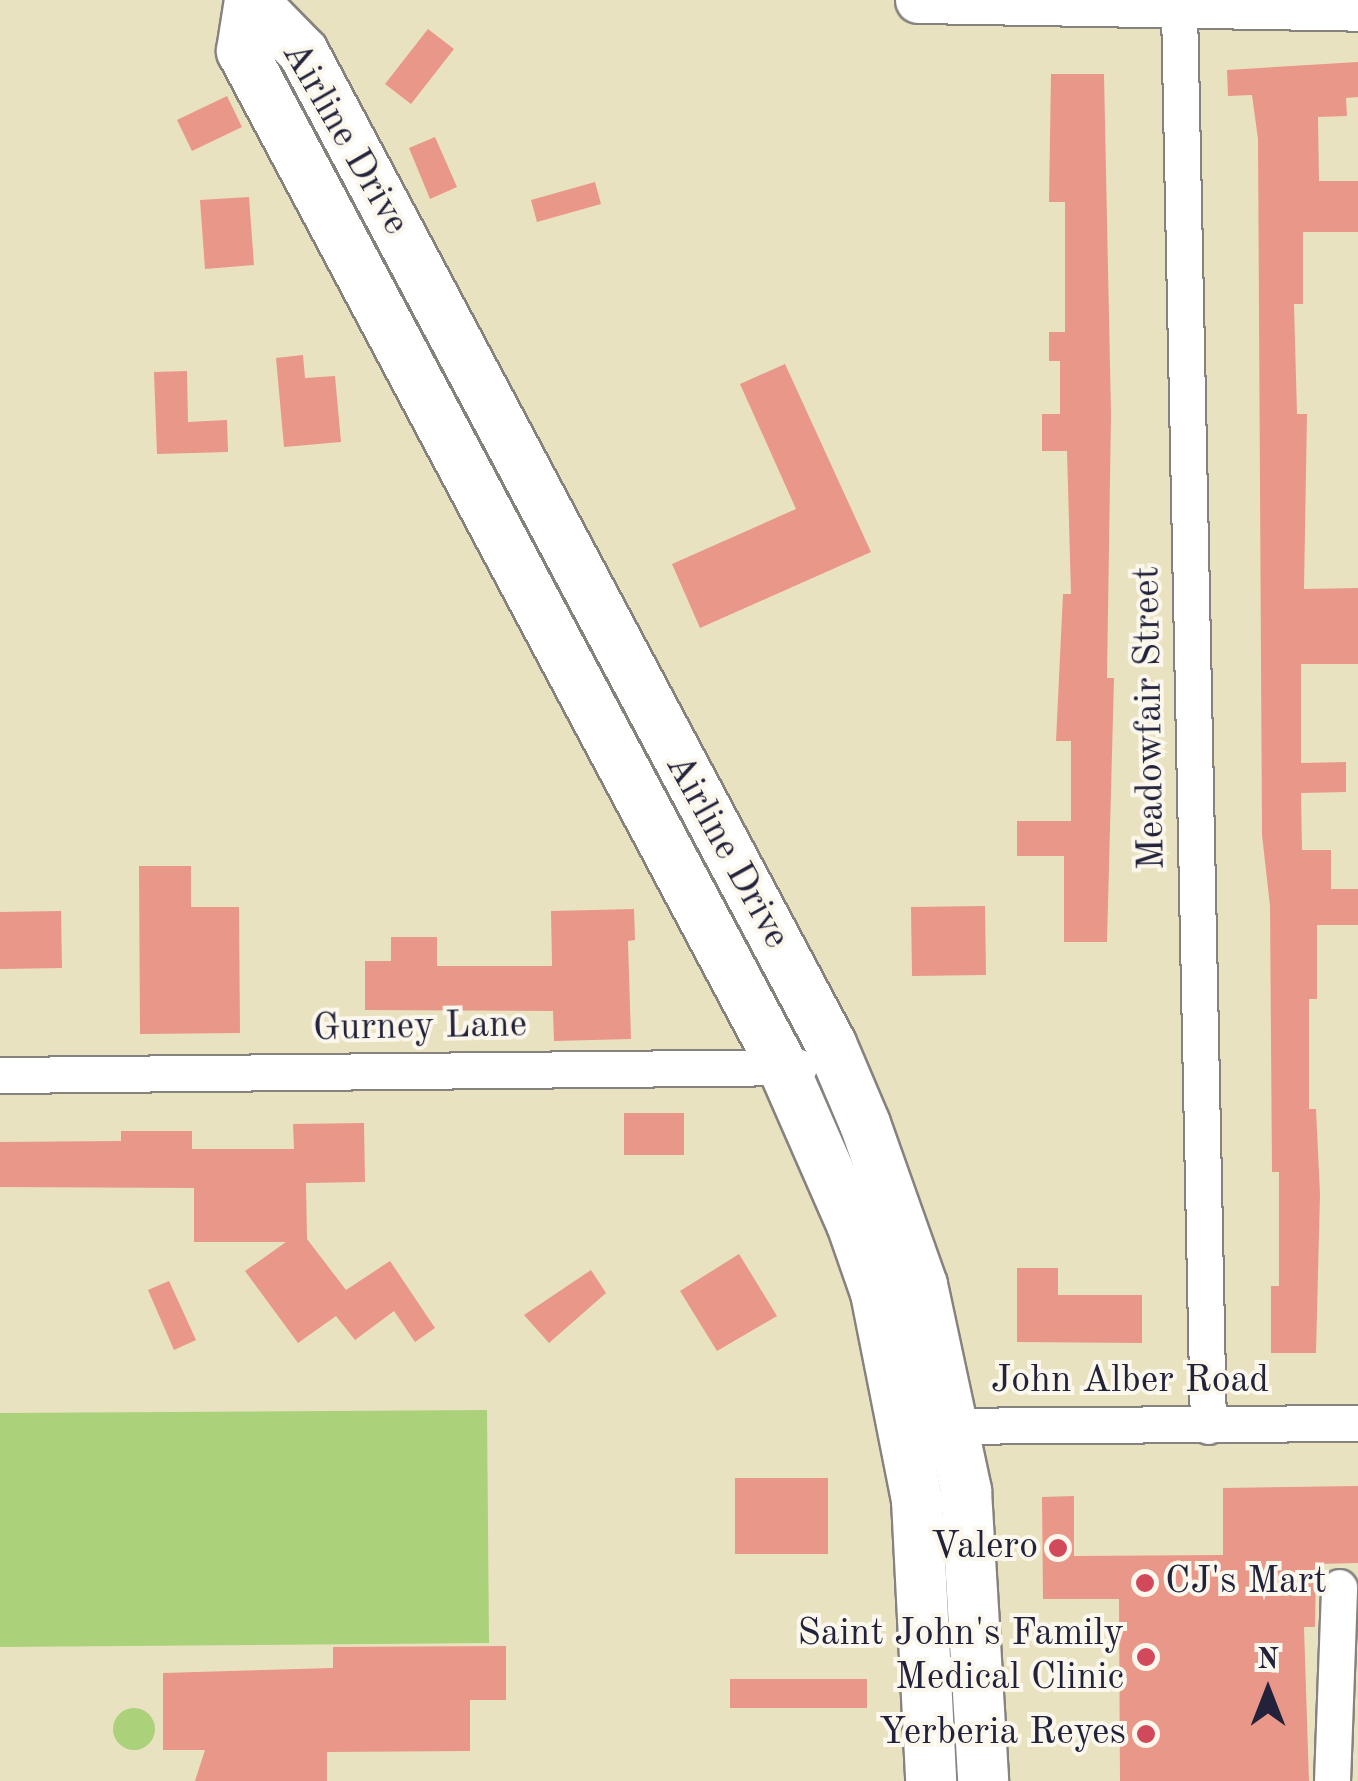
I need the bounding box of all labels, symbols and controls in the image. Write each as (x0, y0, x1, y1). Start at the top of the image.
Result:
street label: Airline Drive (270, 34, 418, 244)
street label: Meadowfair Street (1126, 566, 1176, 870)
street label: Airline Drive (654, 747, 798, 957)
street label: Gurney Lane (312, 1003, 528, 1053)
street label: John Alber Road (991, 1359, 1269, 1405)
place label: Valero (931, 1525, 1038, 1571)
marker: Valero (1047, 1537, 1069, 1559)
place label: CJ's Mart (1165, 1560, 1327, 1606)
marker: CJ's Mart (1134, 1572, 1156, 1594)
place label: Saint John's Family Medical Clinic (797, 1612, 1124, 1702)
north arrow (1218, 1641, 1318, 1741)
marker: Saint John's Family Medical Clinic (1133, 1644, 1159, 1670)
text: N (1257, 1647, 1279, 1675)
place label: Yerberia Reyes (879, 1711, 1126, 1757)
marker: Yerberia Reyes (1135, 1723, 1157, 1745)

